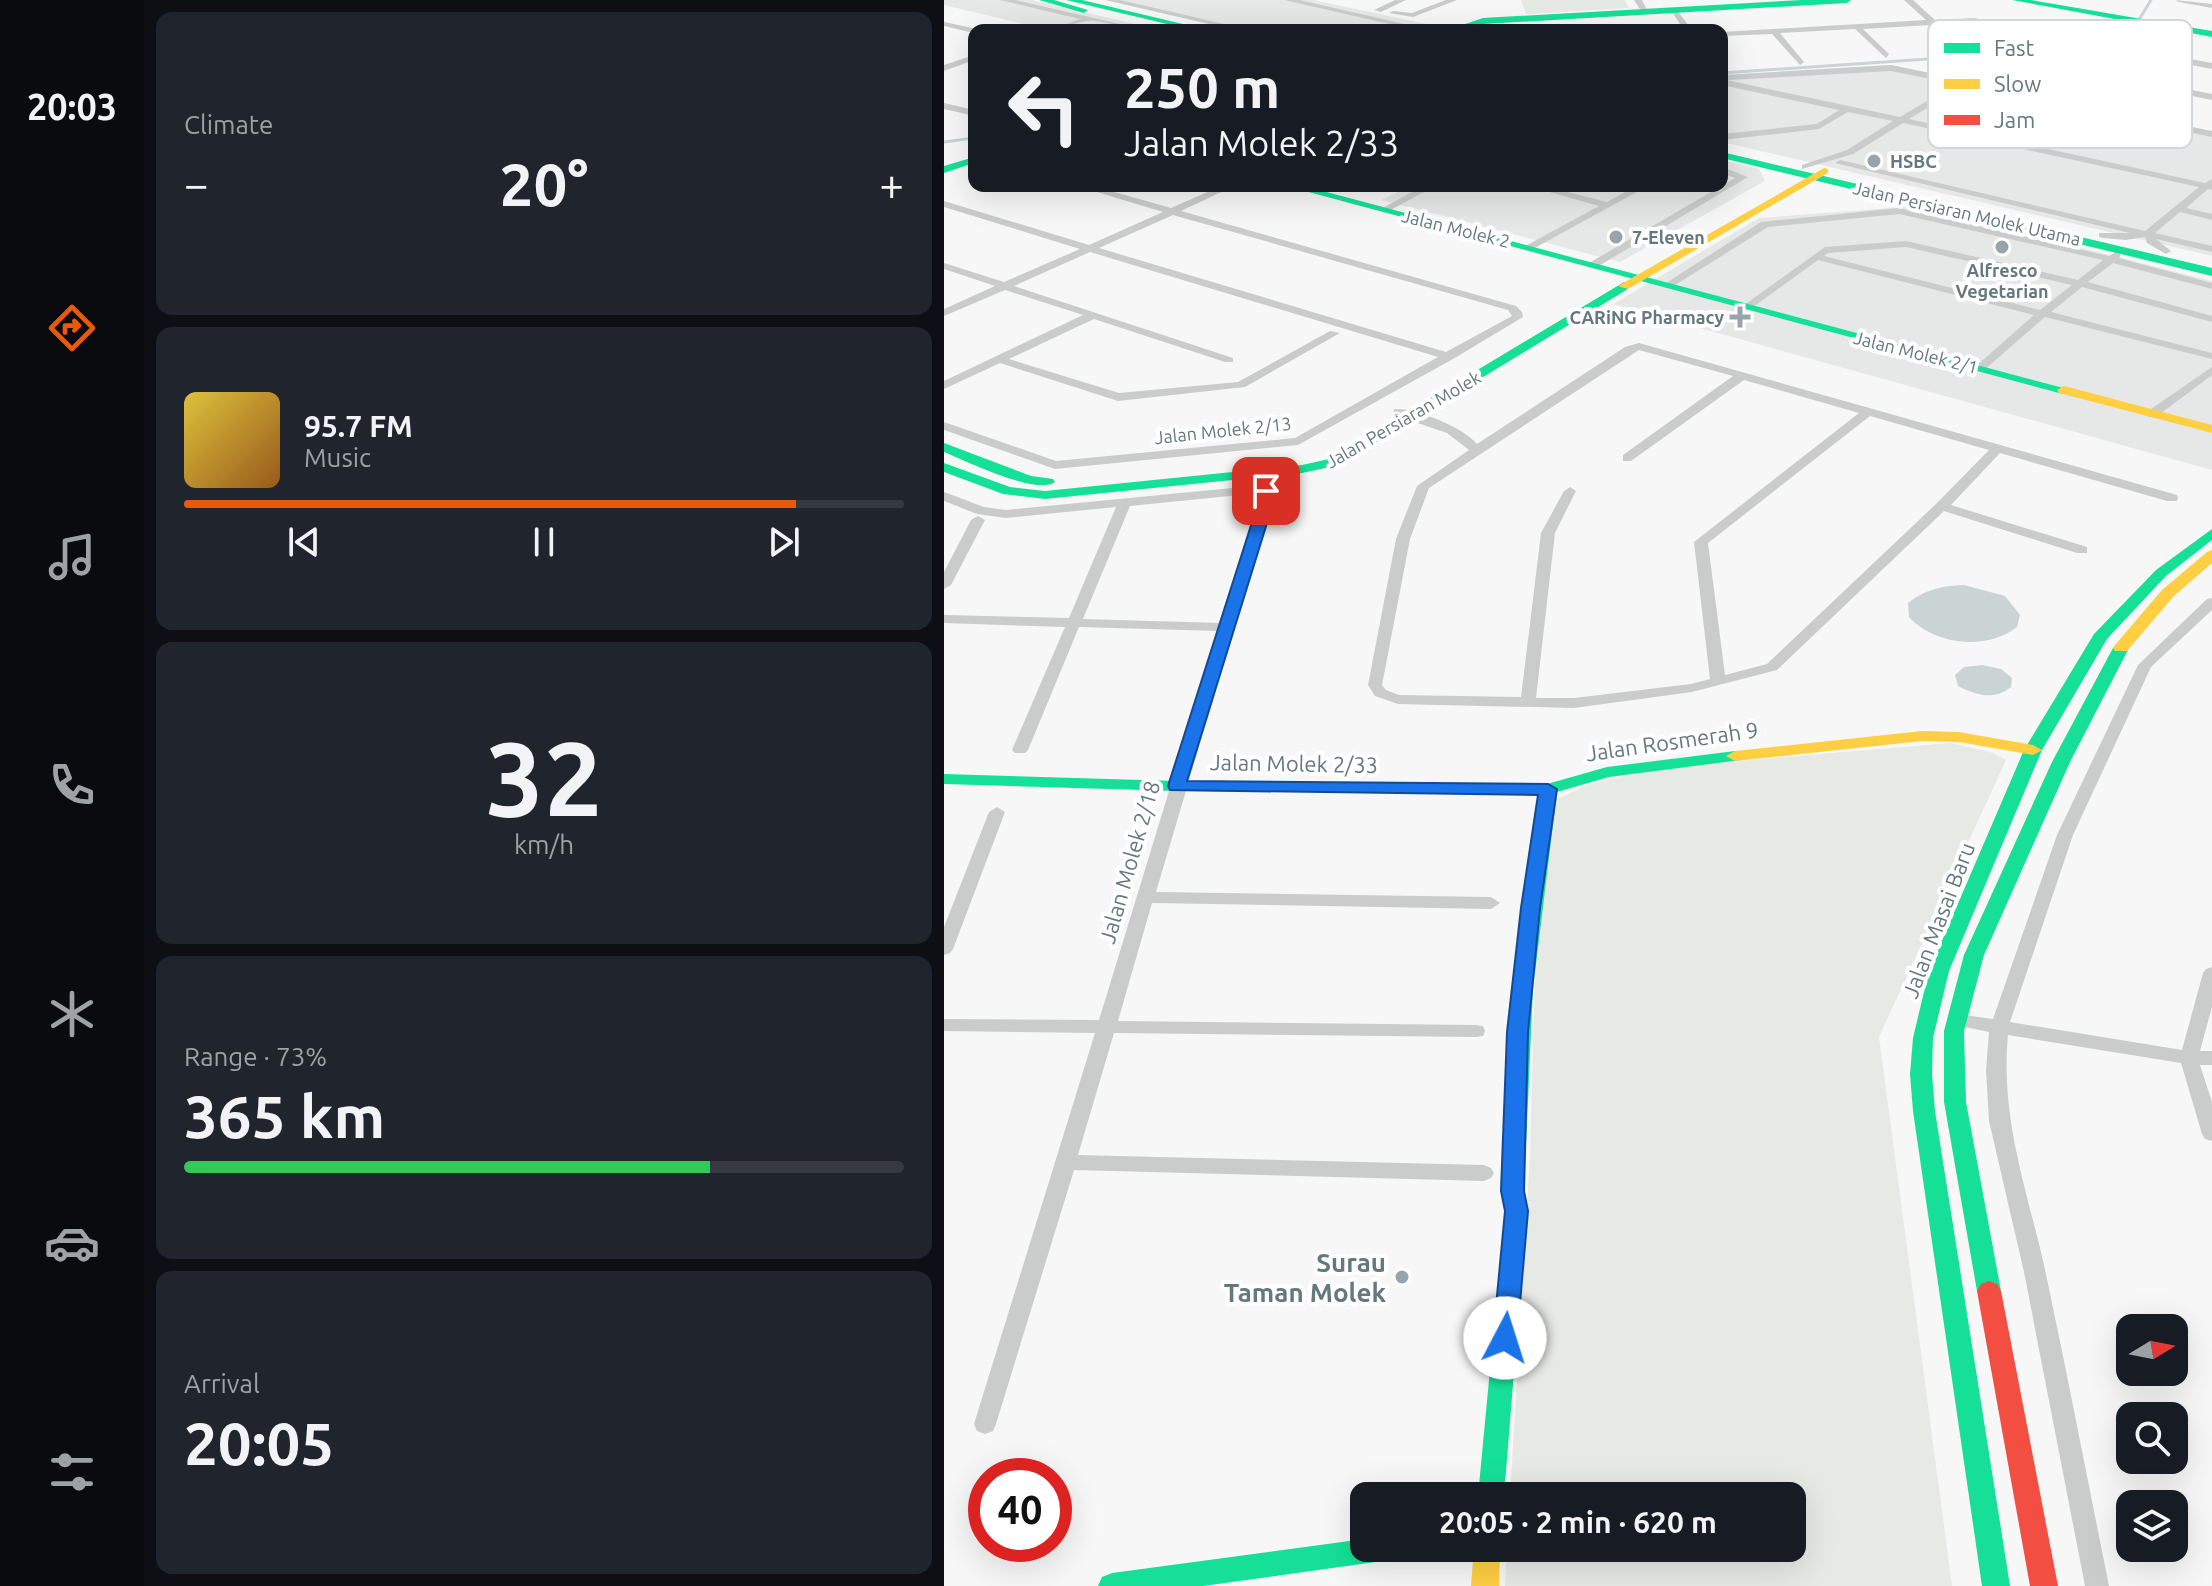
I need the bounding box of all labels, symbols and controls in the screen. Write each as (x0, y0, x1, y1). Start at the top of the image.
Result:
legend (1928, 20, 2192, 148)
text: Fast (1994, 35, 2035, 60)
icon: left (992, 56, 1096, 160)
text: 250 m (1124, 56, 1280, 119)
text: Slow (1994, 71, 2041, 96)
text: 20:03 (27, 86, 117, 127)
text: Jam (1994, 107, 2035, 132)
text: Climate (184, 110, 273, 139)
text: Jalan Molek 2/33 (1124, 122, 1399, 163)
text: 20° (500, 150, 588, 217)
place label: HSBC (1890, 151, 1937, 171)
marker: HSBC (1865, 152, 1883, 170)
text: − (184, 159, 209, 208)
text: + (879, 159, 904, 208)
street label: Jalan Persiaran Molek Utama (1851, 177, 2083, 249)
street label: Jalan Molek 2 (1400, 205, 1512, 251)
place label: 7-Eleven (1632, 227, 1705, 247)
marker: 7-Eleven (1607, 228, 1625, 246)
marker: Alfresco Vegetarian (1993, 238, 2011, 256)
place label: Alfresco Vegetarian (1956, 260, 2049, 301)
icon: directions (44, 300, 100, 356)
place label: CARiNG Pharmacy (1569, 307, 1724, 327)
marker: CARiNG Pharmacy (1731, 308, 1749, 326)
street label: Jalan Molek 2/1 (1852, 327, 1980, 377)
street label: Jalan Persiaran Molek (1322, 366, 1484, 472)
text: 95.7 FM (304, 409, 413, 443)
street label: Jalan Molek 2/13 (1154, 413, 1292, 447)
text: Music (304, 443, 371, 472)
pin (1232, 457, 1300, 525)
icon: arrive (1244, 469, 1288, 513)
icon: previous (282, 520, 326, 564)
icon: pause (522, 520, 566, 564)
icon: next (762, 520, 806, 564)
icon: music (44, 529, 100, 585)
street label: Jalan Rosmerah 9 (1584, 717, 1760, 765)
text: 32 (485, 719, 603, 836)
street label: Jalan Molek 2/33 (1210, 749, 1378, 777)
icon: phone (44, 757, 100, 813)
street label: Jalan Molek 2/18 (1094, 778, 1164, 946)
text: km/h (514, 830, 574, 859)
street label: Jalan Masai Baru (1897, 839, 1979, 1001)
icon: climate (44, 986, 100, 1042)
text: Range · 73% (184, 1042, 327, 1071)
text: 365 km (184, 1082, 385, 1149)
icon: car (44, 1215, 100, 1271)
place label: Surau Taman Molek (1224, 1248, 1386, 1307)
marker: Surau Taman Molek (1393, 1268, 1411, 1286)
position arrow (1463, 1296, 1547, 1380)
north arrow (2116, 1314, 2188, 1386)
map controls (2116, 1314, 2188, 1562)
text: Arrival (184, 1369, 260, 1398)
button: search (2116, 1402, 2188, 1474)
text: 20:05 (184, 1409, 334, 1476)
icon: filters (44, 1444, 100, 1500)
speed limit sign: 40 (968, 1458, 1072, 1562)
button: layers (2116, 1490, 2188, 1562)
text: 20:05 · 2 min · 620 m (1439, 1505, 1717, 1539)

